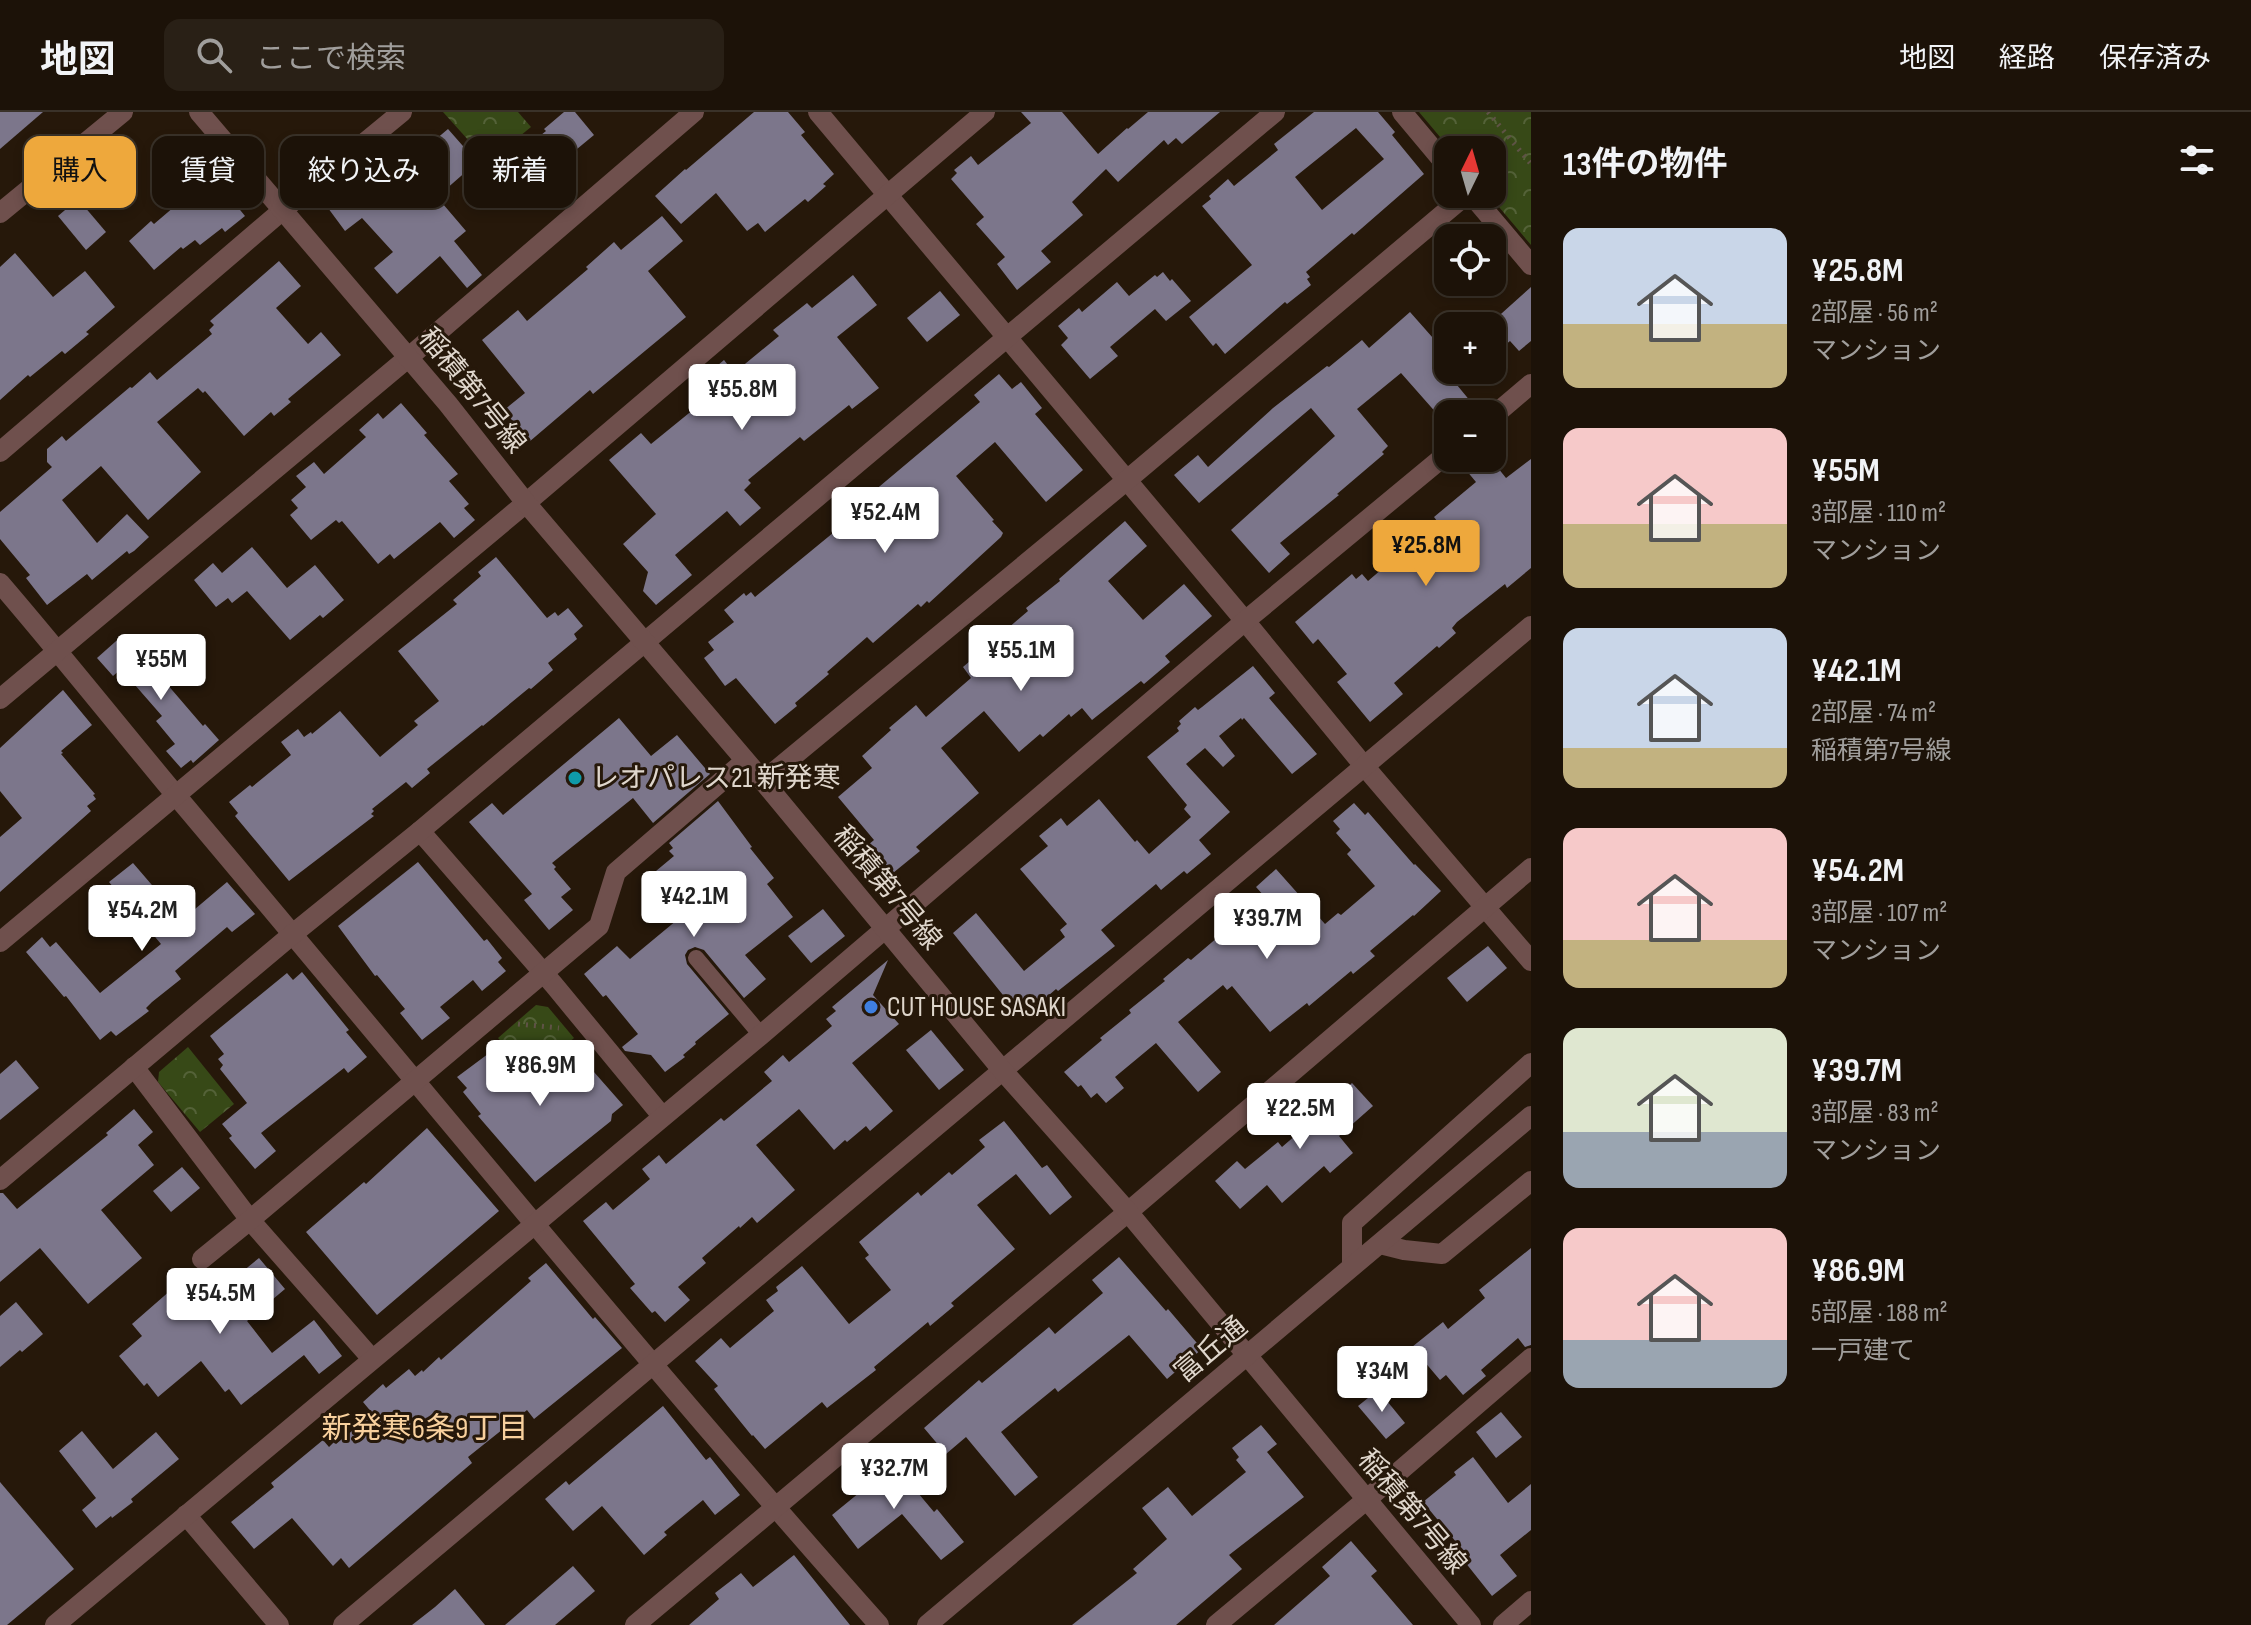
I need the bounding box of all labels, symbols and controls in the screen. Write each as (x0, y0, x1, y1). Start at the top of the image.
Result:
search box (164, 19, 724, 91)
icon: search (192, 33, 236, 77)
text: 地図 (40, 38, 116, 83)
text: ここで検索 (256, 41, 406, 77)
text: 地図 (1899, 42, 1955, 75)
text: 経路 (1999, 42, 2055, 75)
text: 保存済み (2099, 42, 2211, 75)
chip: 購入 (24, 136, 136, 208)
chip: 賃貸 (152, 136, 264, 208)
chip: 絞り込み (280, 136, 448, 208)
chip: 新着 (464, 136, 576, 208)
north arrow (1434, 136, 1506, 208)
map controls (1434, 136, 1506, 472)
icon: filters (2175, 138, 2219, 182)
text: 13件の物件 (1563, 144, 1728, 185)
button: locate (1434, 224, 1506, 296)
text: ¥25.8M (1811, 250, 1903, 291)
icon: home (1627, 260, 1723, 356)
text: 2部屋 · 56 m² (1811, 298, 1938, 329)
button: + (1434, 312, 1506, 384)
street label: 稲積第7号線 (412, 322, 532, 460)
text: マンション (1811, 336, 1941, 367)
pin: ¥55.8M (677, 364, 807, 432)
text: ¥55.8M (707, 374, 777, 405)
button: − (1434, 400, 1506, 472)
text: ¥55M (1811, 450, 1880, 491)
icon: home (1627, 460, 1723, 556)
pin: ¥52.4M (820, 487, 950, 555)
text: ¥52.4M (850, 497, 920, 528)
text: 3部屋 · 110 m² (1811, 498, 1946, 529)
pin: ¥25.8M (1361, 520, 1491, 588)
text: ¥25.8M (1391, 530, 1461, 561)
text: マンション (1811, 536, 1941, 567)
pin: ¥55.1M (956, 625, 1086, 693)
pin: ¥55M (114, 634, 208, 702)
text: ¥55.1M (987, 635, 1055, 666)
text: ¥55M (135, 644, 187, 675)
text: ¥42.1M (1811, 650, 1902, 691)
icon: home (1627, 660, 1723, 756)
text: 2部屋 · 74 m² (1811, 698, 1936, 729)
text: 稲積第7号線 (1811, 736, 1951, 767)
place label: レオパレス21 新発寒 (591, 762, 841, 795)
marker: レオパレス21 新発寒 (566, 769, 584, 787)
street label: 稲積第7号線 (826, 819, 948, 957)
text: ¥54.2M (1811, 850, 1904, 891)
icon: home (1627, 860, 1723, 956)
pin: ¥42.1M (629, 871, 759, 939)
text: ¥42.1M (659, 881, 729, 912)
pin: ¥54.2M (77, 885, 207, 953)
pin: ¥39.7M (1202, 893, 1332, 961)
text: ¥54.2M (106, 895, 178, 926)
text: 3部屋 · 107 m² (1811, 898, 1947, 929)
text: ¥39.7M (1232, 903, 1302, 934)
text: マンション (1811, 936, 1941, 967)
place label: CUT HOUSE SASAKI (887, 991, 1066, 1024)
marker: CUT HOUSE SASAKI (862, 998, 880, 1016)
pin: ¥86.9M (475, 1040, 605, 1108)
text: ¥86.9M (504, 1050, 576, 1081)
text: ¥39.7M (1811, 1050, 1902, 1091)
icon: home (1627, 1060, 1723, 1156)
pin: ¥22.5M (1235, 1083, 1365, 1151)
text: ¥22.5M (1265, 1093, 1335, 1124)
text: 3部屋 · 83 m² (1811, 1098, 1939, 1129)
text: マンション (1811, 1136, 1941, 1167)
text: ¥86.9M (1811, 1250, 1905, 1291)
icon: home (1627, 1260, 1723, 1356)
pin: ¥54.5M (155, 1268, 285, 1336)
text: ¥54.5M (185, 1278, 255, 1309)
text: 5部屋 · 188 m² (1811, 1298, 1948, 1329)
street label: 富丘通 (1168, 1310, 1254, 1390)
text: 一戸建て (1811, 1336, 1915, 1367)
pin: ¥34M (1335, 1346, 1429, 1414)
text: ¥34M (1355, 1356, 1409, 1387)
district label: 新発寒6条9丁目 (322, 1411, 528, 1447)
pin: ¥32.7M (829, 1443, 959, 1511)
street label: 稲積第7号線 (1351, 1443, 1473, 1581)
text: ¥32.7M (859, 1453, 929, 1484)

